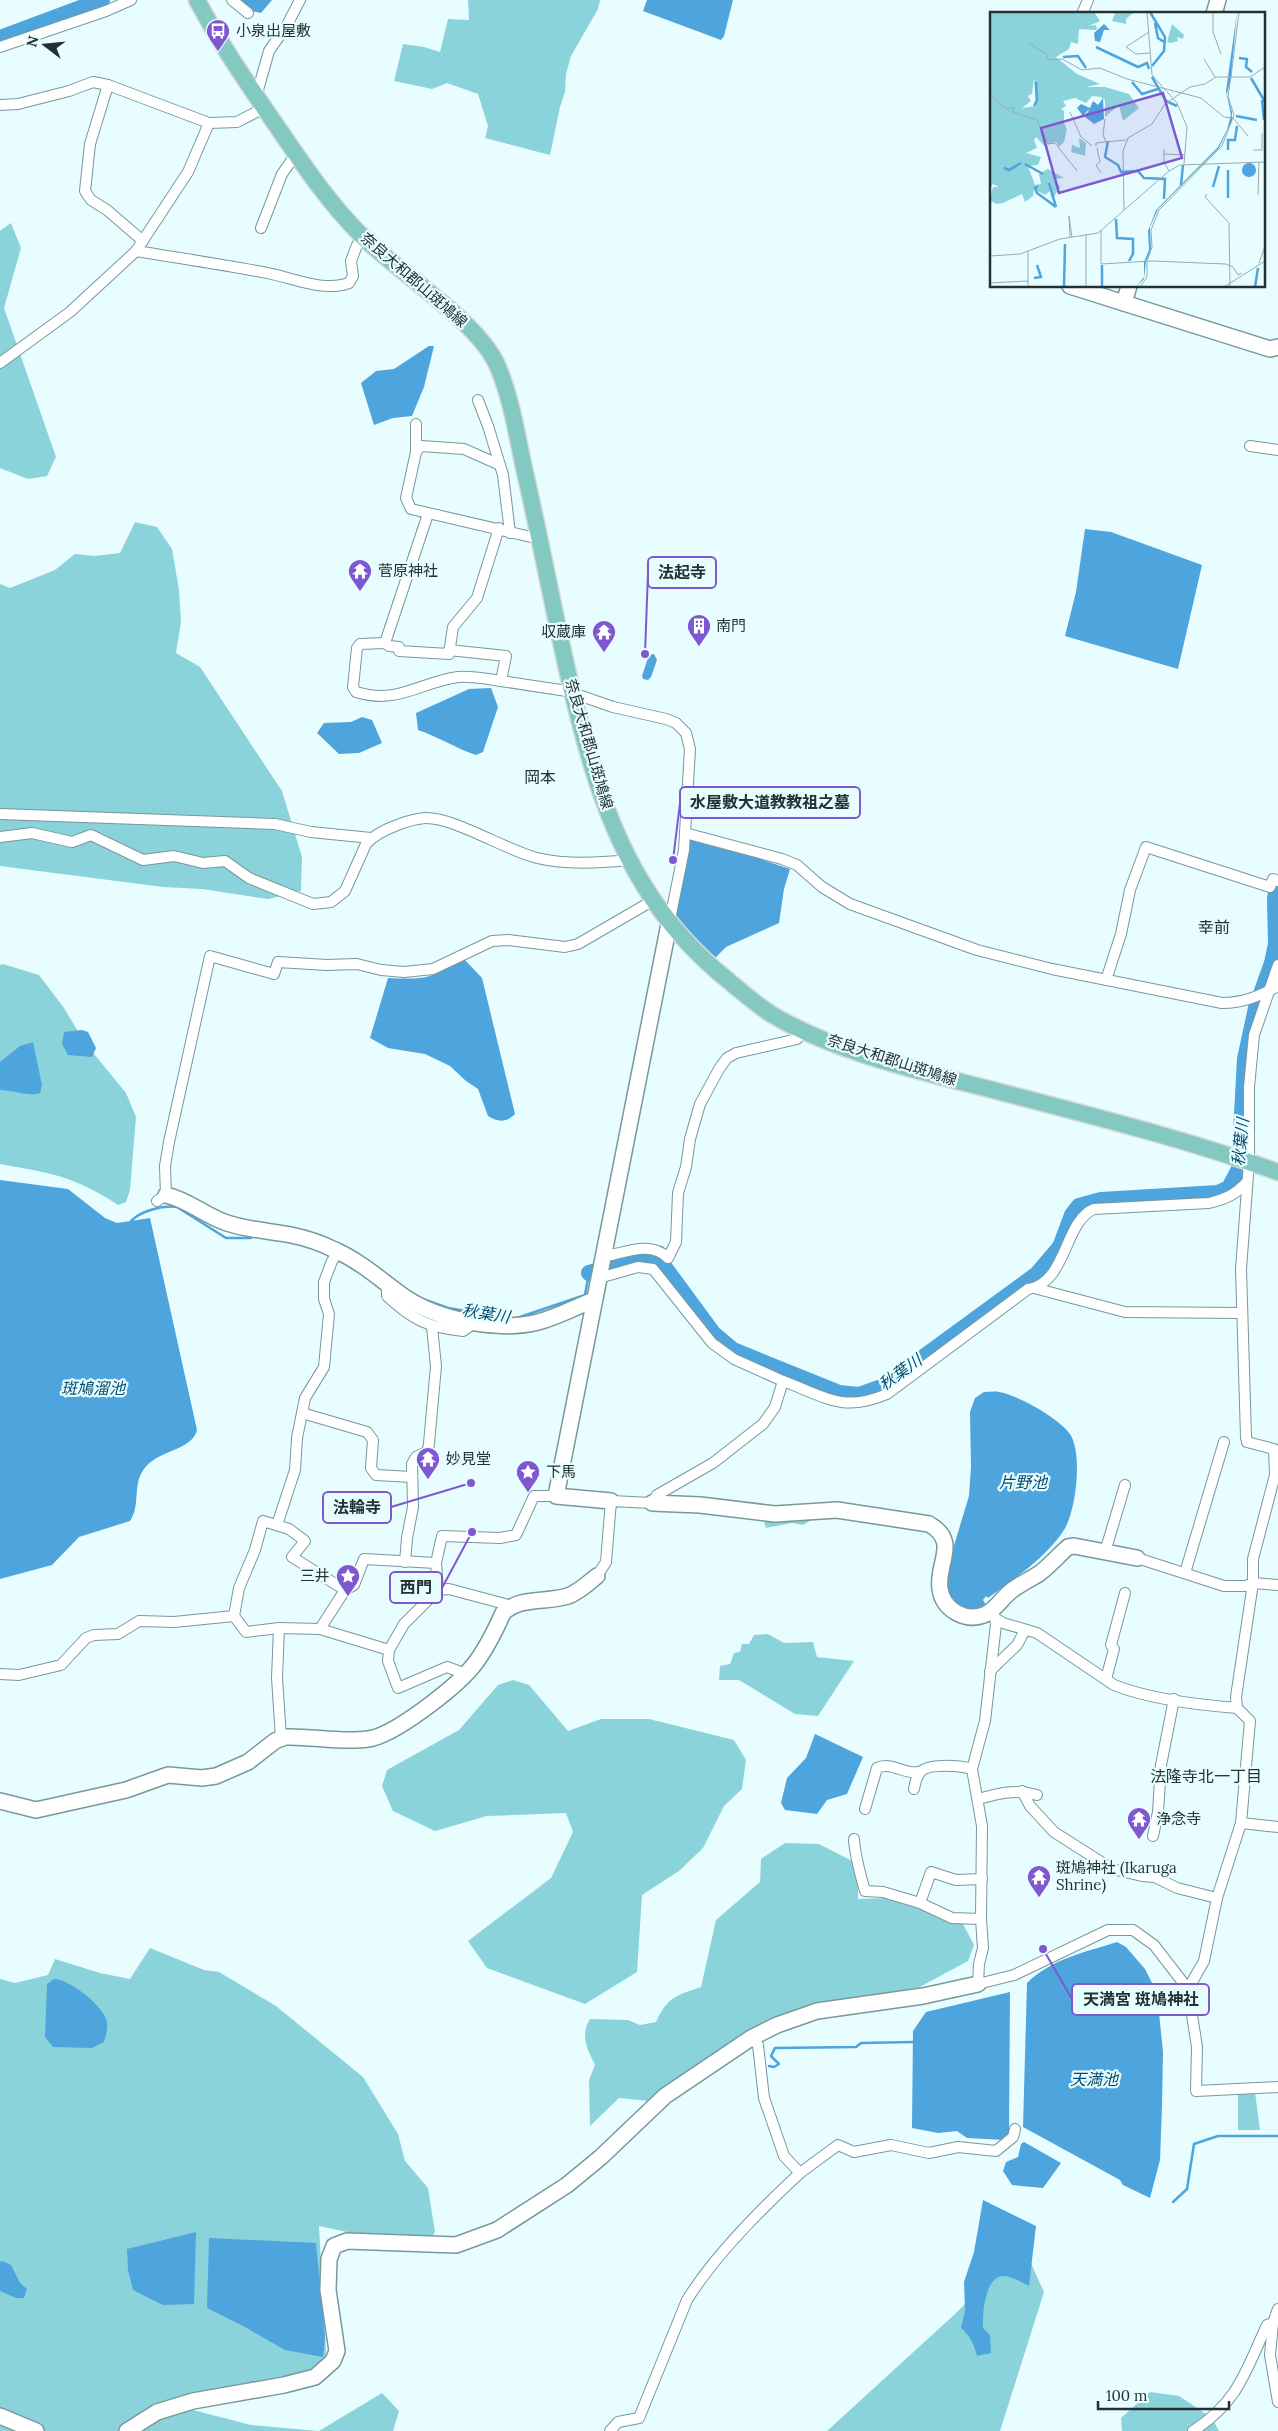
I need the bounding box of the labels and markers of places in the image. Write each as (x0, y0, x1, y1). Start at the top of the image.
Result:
bus stop icon: 小泉出屋敷 (205, 18, 231, 52)
place label: 小泉出屋敷 (236, 21, 311, 40)
callout: 法起寺 (648, 557, 716, 588)
temple icon: 菅原神社 (347, 558, 373, 592)
place label: 菅原神社 (378, 561, 438, 580)
building icon: 南門 (686, 613, 712, 647)
place label: 南門 (716, 616, 746, 635)
temple icon: 収蔵庫 (591, 619, 617, 653)
place label: 収蔵庫 (541, 622, 586, 641)
callout: 水屋敷大道教教祖之墓 (680, 787, 860, 818)
temple icon: 妙見堂 (415, 1446, 441, 1480)
place label: 妙見堂 (446, 1449, 491, 1468)
place icon: 下馬 (515, 1459, 541, 1493)
place label: 下馬 (546, 1462, 576, 1481)
callout: 法輪寺 (323, 1492, 391, 1523)
place icon: 三井 (335, 1563, 361, 1597)
place label: 三井 (300, 1566, 330, 1585)
callout: 西門 (390, 1572, 442, 1603)
temple icon: 浄念寺 (1126, 1806, 1152, 1840)
place label: 浄念寺 (1156, 1809, 1201, 1828)
place label: 斑鳩神社 (Ikaruga Shrine) (1056, 1858, 1177, 1895)
temple icon: 斑鳩神社 (Ikaruga Shrine) (1026, 1864, 1052, 1898)
callout: 天満宮 斑鳩神社 (1072, 1984, 1209, 2015)

